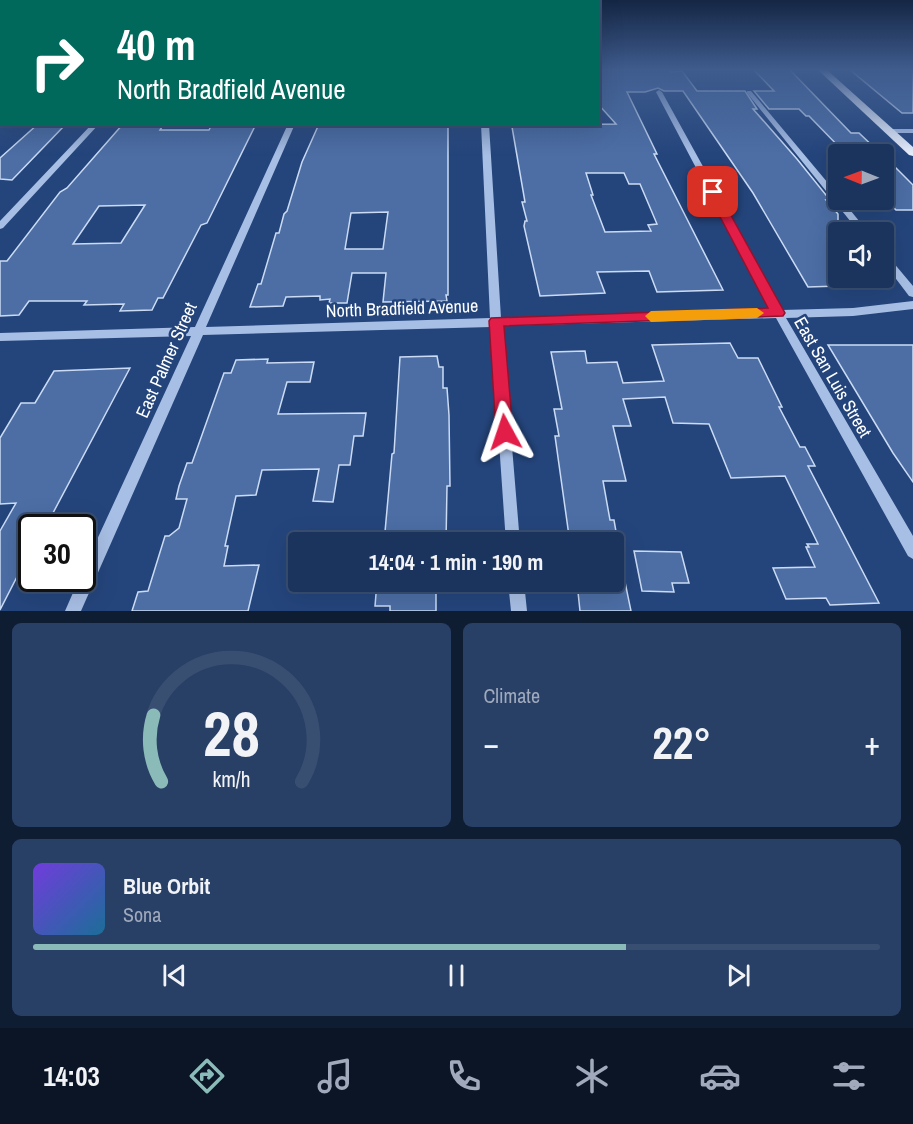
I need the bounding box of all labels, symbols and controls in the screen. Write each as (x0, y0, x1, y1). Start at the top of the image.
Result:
text: 40 m (117, 17, 196, 73)
icon: right (18, 24, 96, 102)
text: North Bradfield Avenue (117, 71, 346, 107)
north arrow (828, 144, 894, 210)
map controls (828, 144, 894, 288)
pin (687, 166, 738, 217)
icon: arrive (696, 175, 729, 208)
button: sound (828, 222, 894, 288)
street label: North Bradfield Avenue (325, 293, 479, 323)
street label: East Palmer Street (129, 298, 203, 422)
street label: East San Luis Street (788, 312, 878, 442)
position arrow (473, 400, 537, 464)
speed limit sign: 30 (18, 514, 96, 592)
text: 14:04 · 1 min · 190 m (369, 547, 543, 577)
text: Climate (484, 682, 540, 709)
text: 28 (203, 691, 260, 775)
text: 22° (652, 712, 711, 773)
text: − (484, 721, 499, 765)
text: + (864, 721, 880, 765)
text: km/h (212, 765, 250, 794)
text: Blue Orbit (123, 871, 210, 901)
text: Sona (123, 901, 161, 928)
icon: previous (158, 959, 191, 992)
icon: pause (440, 959, 473, 992)
icon: next (722, 959, 755, 992)
icon: directions (186, 1055, 228, 1097)
icon: music (314, 1055, 356, 1097)
icon: phone (443, 1055, 485, 1097)
icon: climate (571, 1055, 613, 1097)
icon: car (699, 1055, 741, 1097)
icon: filters (828, 1055, 870, 1097)
text: 14:03 (43, 1058, 100, 1094)

